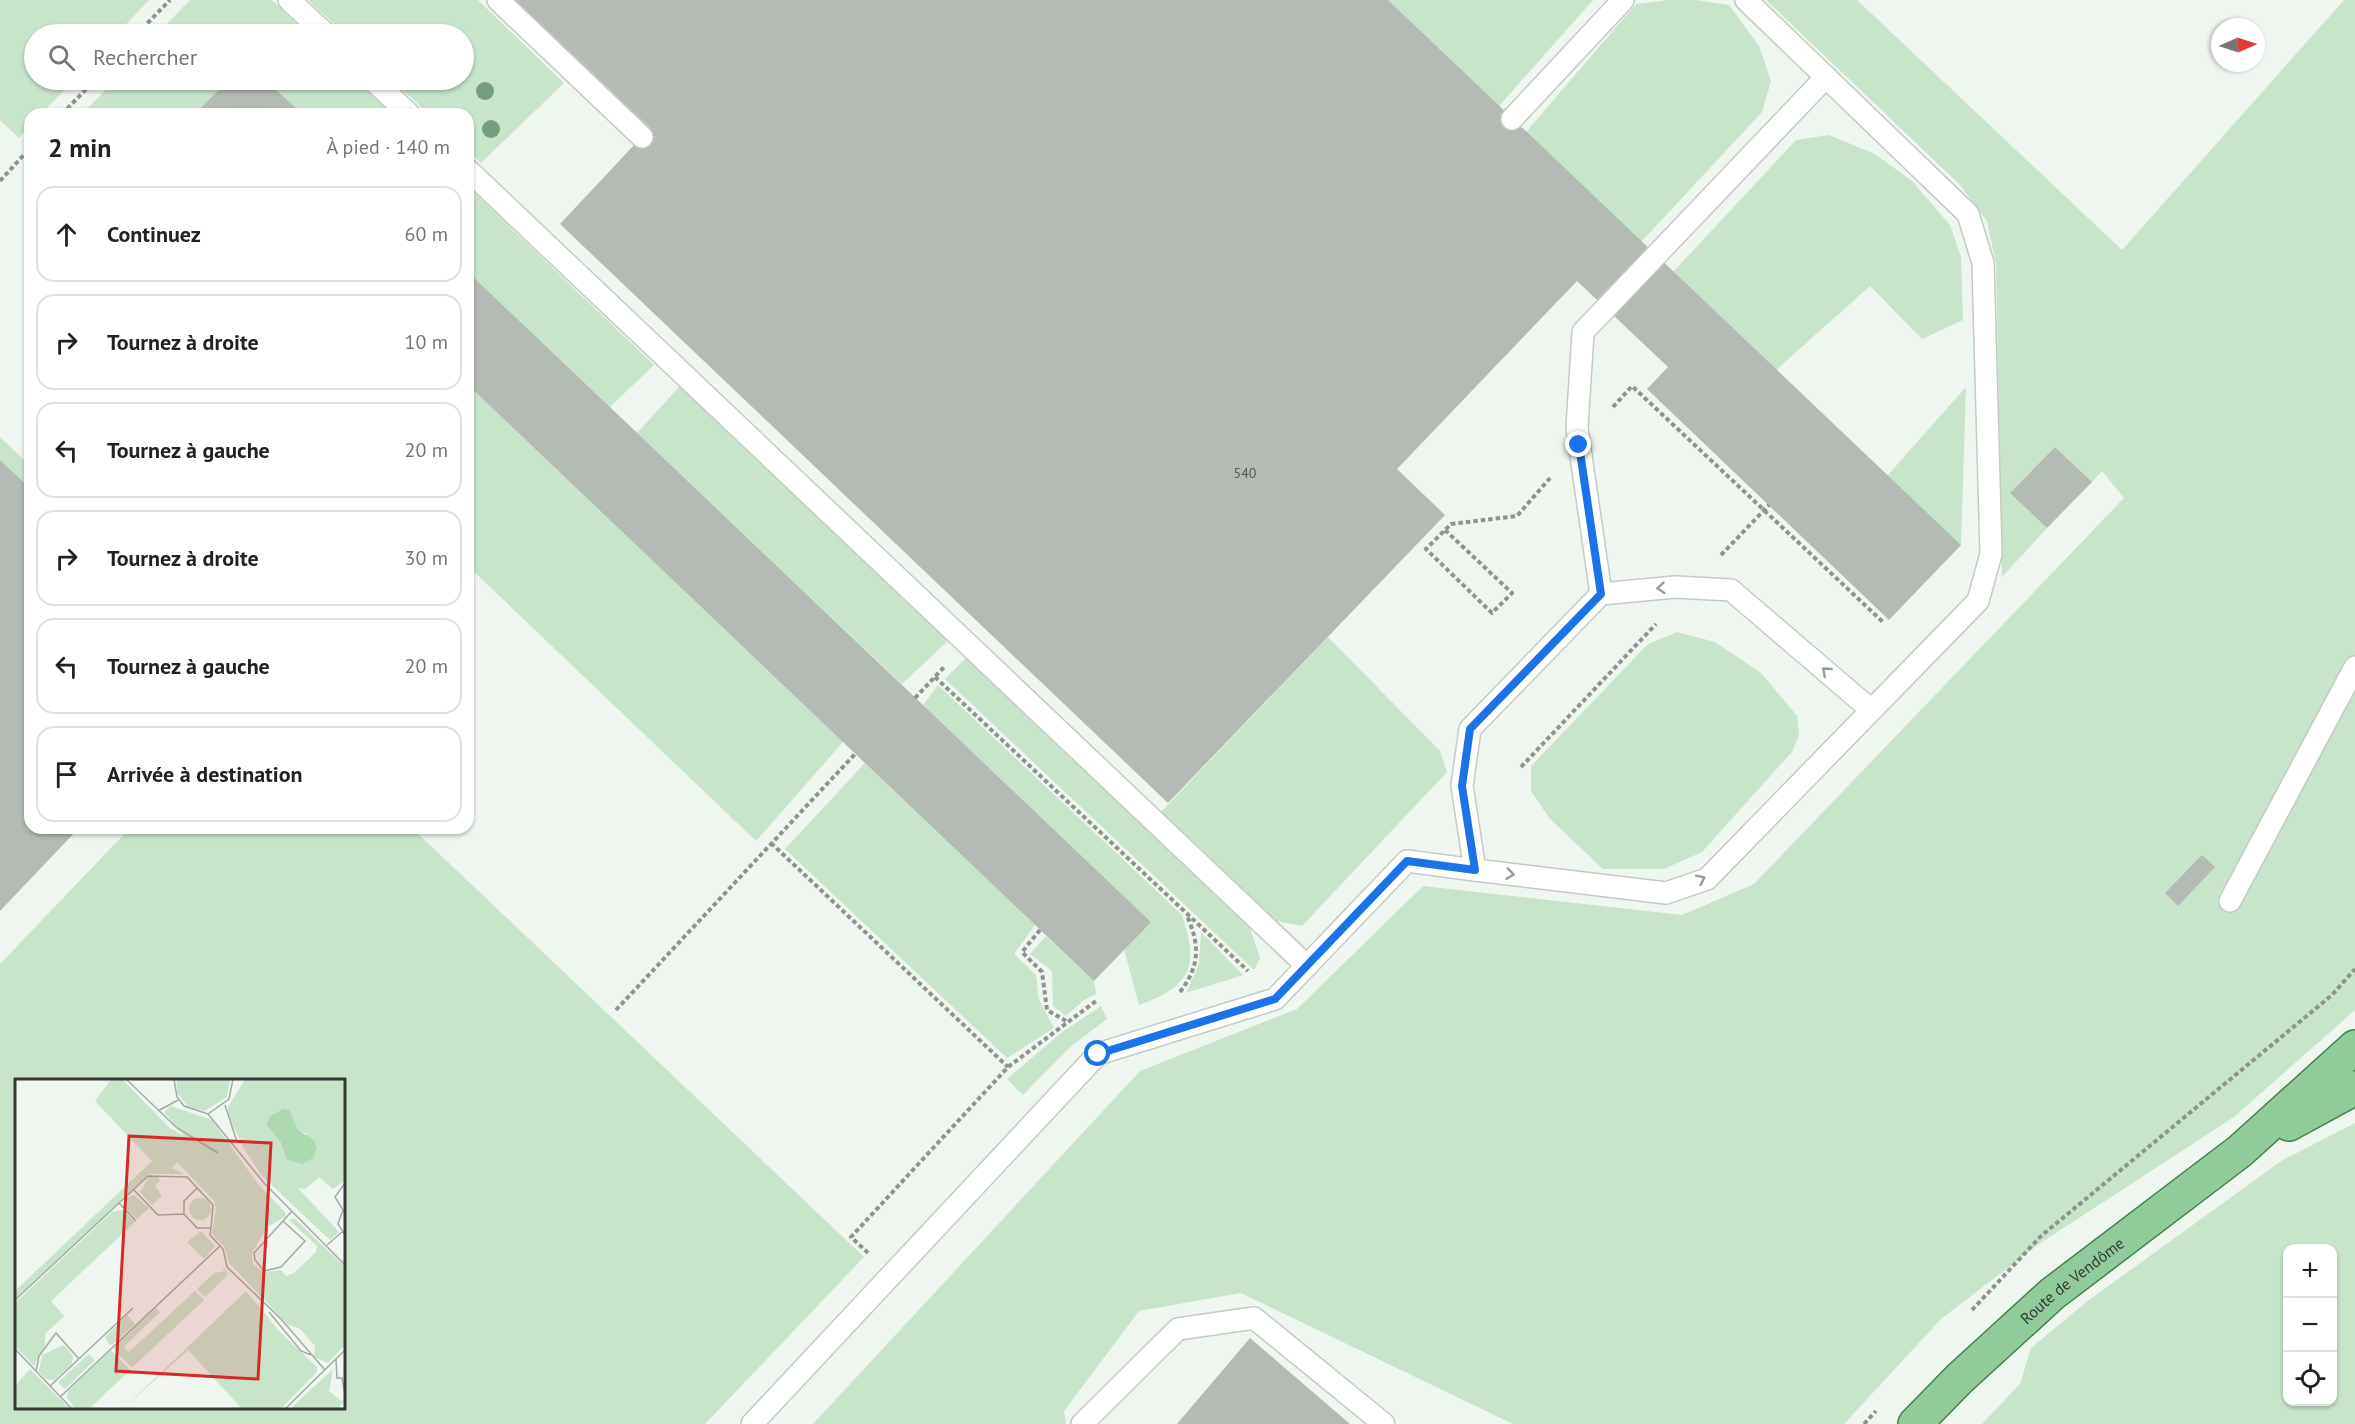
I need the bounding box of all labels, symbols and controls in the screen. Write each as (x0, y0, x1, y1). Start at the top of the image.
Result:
north arrow (2211, 18, 2265, 72)
search box (24, 24, 474, 90)
icon: search (45, 41, 78, 74)
text: Rechercher (93, 43, 197, 71)
text: 2 min (48, 131, 111, 164)
text: À pied · 140 m (326, 134, 450, 160)
icon: ahead (50, 218, 83, 251)
text: Continuez (107, 220, 201, 248)
text: 60 m (405, 221, 448, 247)
icon: right (50, 326, 83, 359)
text: Tournez à droite (107, 328, 259, 356)
text: 10 m (405, 329, 448, 355)
route end (1565, 431, 1591, 457)
icon: left (50, 434, 83, 467)
text: Tournez à gauche (107, 436, 270, 464)
text: 20 m (405, 437, 448, 463)
house number: 540 (1234, 464, 1257, 482)
icon: right (50, 542, 83, 575)
text: Tournez à droite (107, 544, 259, 572)
text: 30 m (405, 545, 448, 571)
one-way arrow (1656, 581, 1665, 594)
icon: left (50, 650, 83, 683)
text: Tournez à gauche (107, 652, 270, 680)
text: 20 m (405, 653, 448, 679)
one-way arrow (1822, 667, 1832, 678)
icon: arrive (50, 758, 83, 791)
text: Arrivée à destination (107, 760, 303, 788)
one-way arrow (1505, 868, 1514, 880)
one-way arrow (1695, 875, 1706, 887)
route start (1084, 1040, 1110, 1066)
inset map (15, 1079, 345, 1409)
street label: Route de Vendôme (2016, 1233, 2128, 1328)
map controls (2283, 1244, 2337, 1406)
button: + (2283, 1244, 2337, 1298)
button: − (2283, 1298, 2337, 1352)
button: locate (2283, 1352, 2337, 1406)

